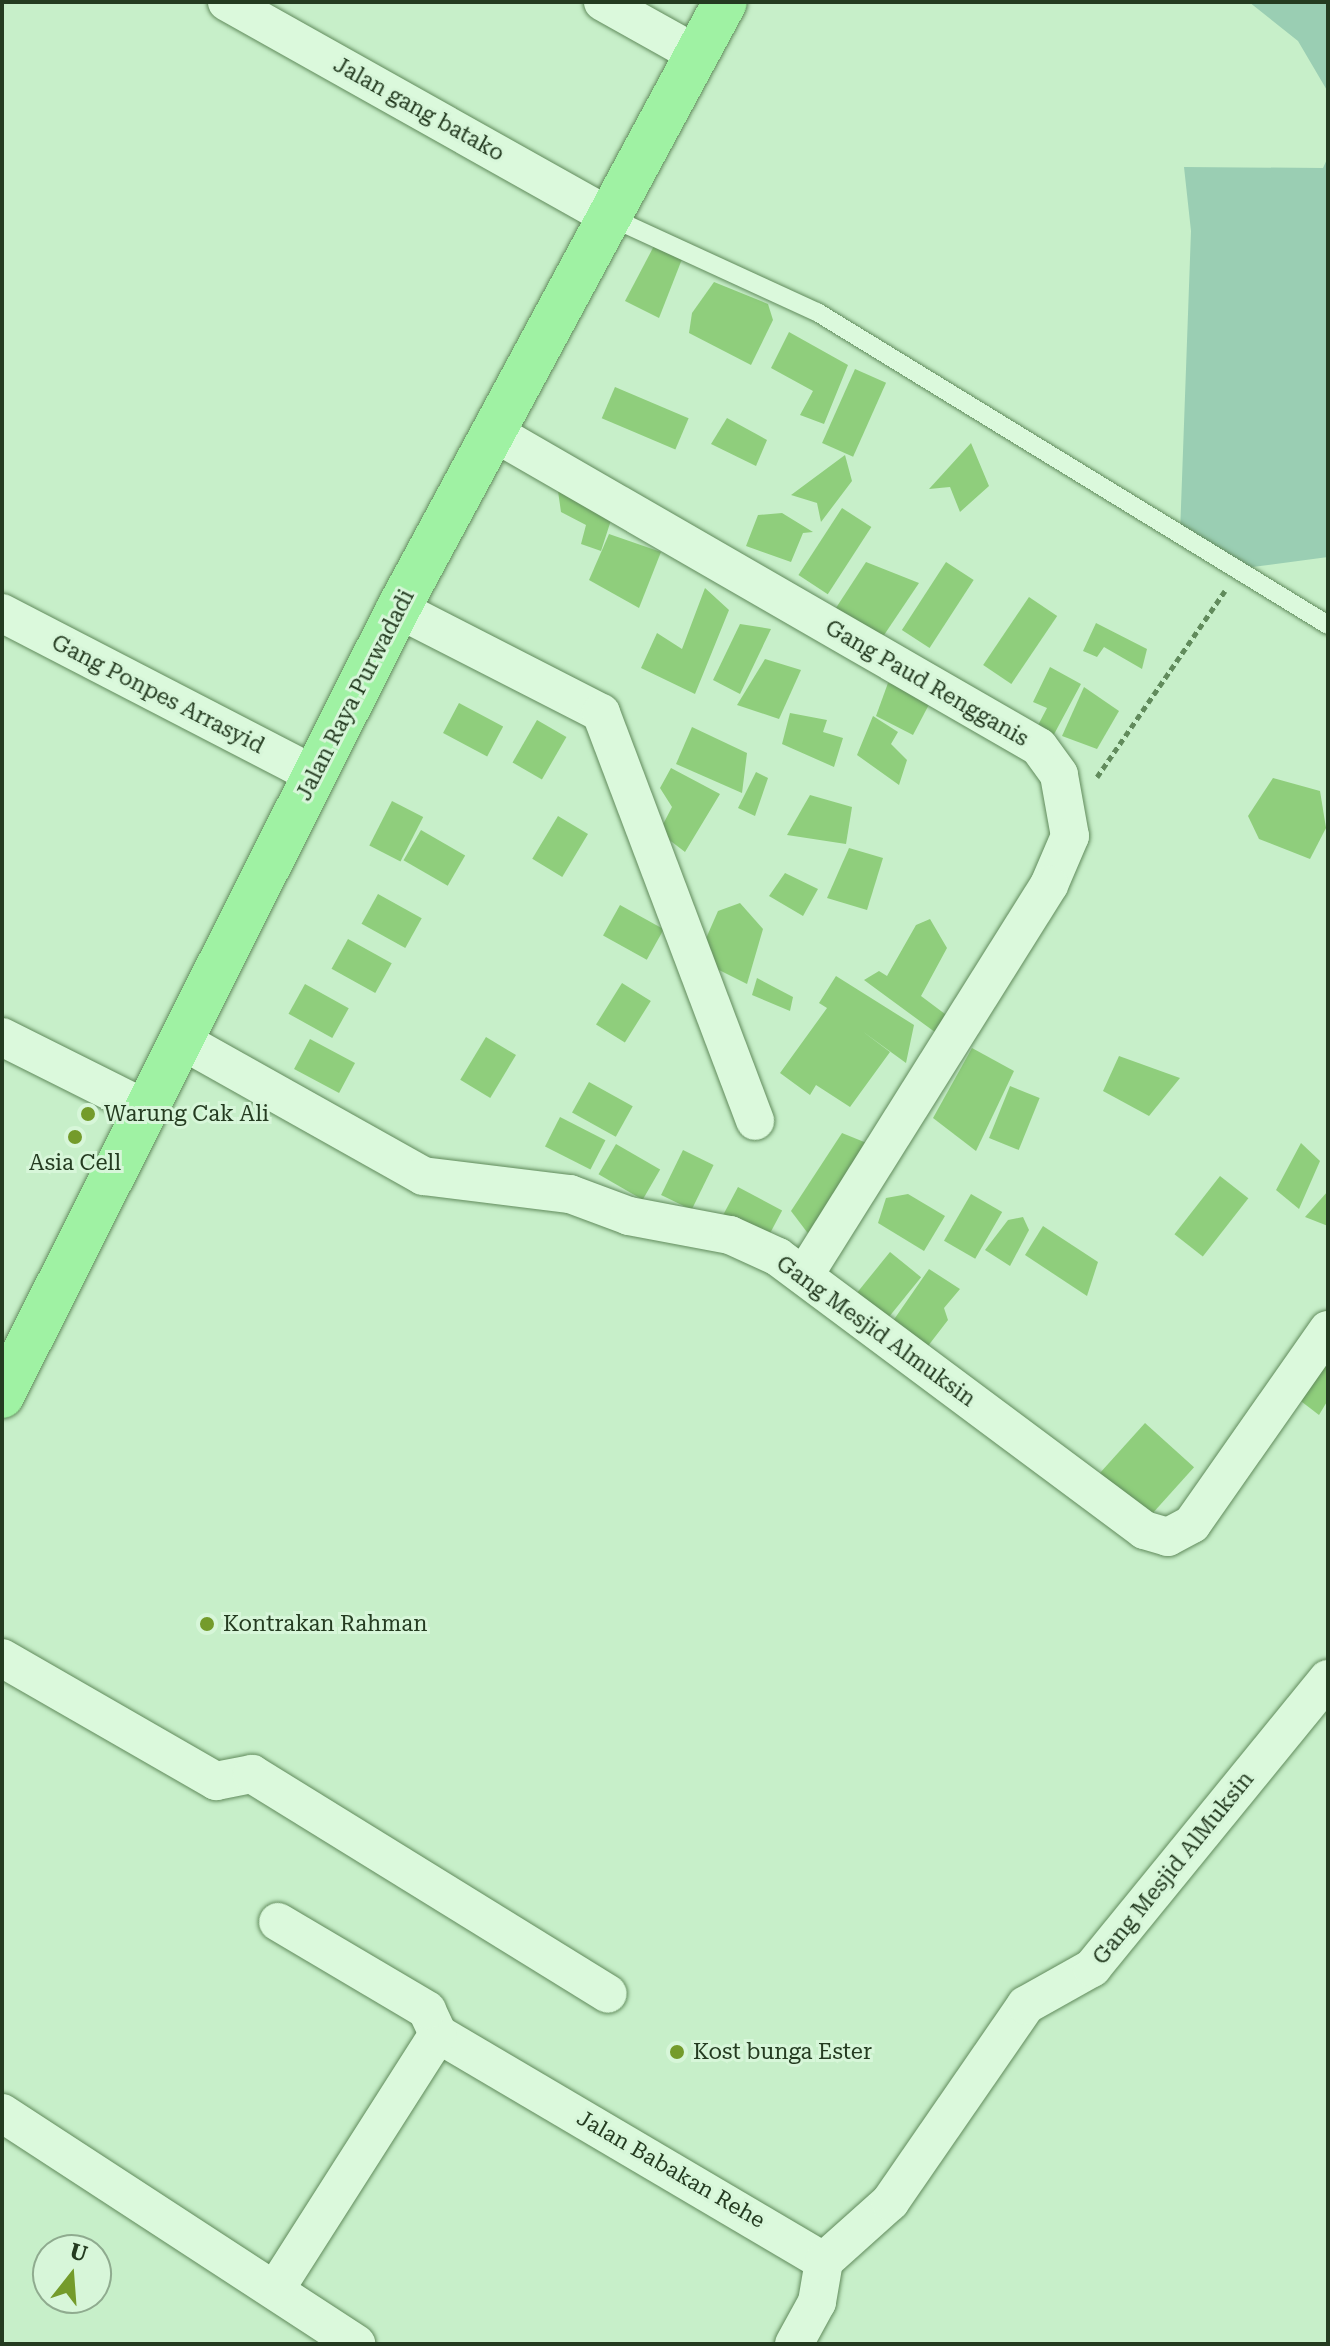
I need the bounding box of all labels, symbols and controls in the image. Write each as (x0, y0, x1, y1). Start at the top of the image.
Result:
street label: Jalan gang batako (329, 51, 509, 167)
street label: Jalan Raya Purwadadi (290, 585, 420, 805)
street label: Gang Paud Rengganis (821, 614, 1033, 752)
street label: Gang Ponpes Arrasyid (47, 629, 269, 759)
place label: Warung Cak Ali (104, 1101, 269, 1127)
marker: Warung Cak Ali (79, 1105, 97, 1123)
marker: Asia Cell (66, 1128, 84, 1146)
place label: Asia Cell (29, 1150, 121, 1176)
street label: Gang Mesjid Almuksin (771, 1250, 981, 1412)
place label: Kontrakan Rahman (223, 1611, 427, 1637)
marker: Kontrakan Rahman (198, 1615, 216, 1633)
street label: Gang Mesjid AlMuksin (1087, 1766, 1259, 1970)
place label: Kost bunga Ester (693, 2039, 872, 2065)
marker: Kost bunga Ester (668, 2043, 686, 2061)
street label: Jalan Babakan Rehe (572, 2104, 770, 2234)
north arrow (32, 2234, 112, 2314)
text: U (67, 2238, 90, 2267)

